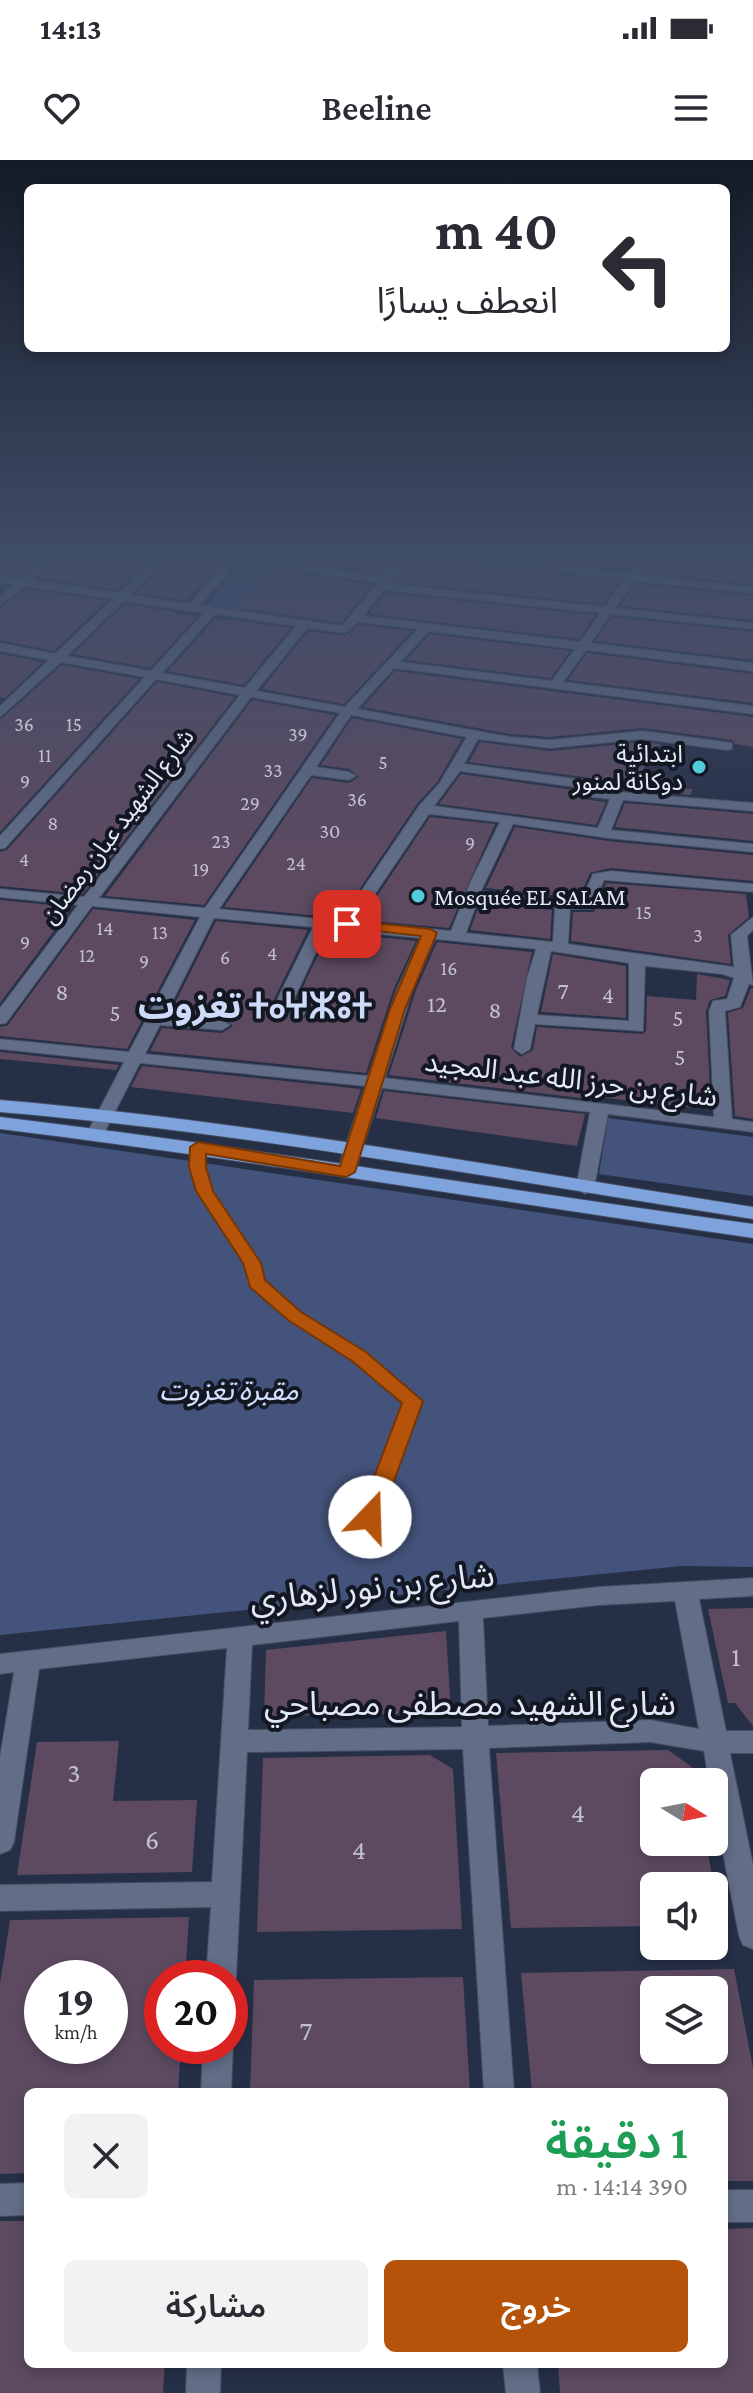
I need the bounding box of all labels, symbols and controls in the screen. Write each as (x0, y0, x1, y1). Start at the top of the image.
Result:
text: 14:13 (40, 12, 102, 45)
icon: heart (40, 86, 84, 130)
icon: menu (669, 86, 713, 130)
text: Beeline (321, 88, 432, 128)
text: 40 m (436, 199, 558, 261)
icon: left (586, 216, 690, 320)
text: انعطف يسارًا (376, 281, 558, 321)
house number: 36 (14, 713, 34, 735)
house number: 15 (66, 713, 82, 735)
street label: شارع الشهيد عبان رمضان (35, 723, 202, 931)
house number: 39 (288, 723, 308, 745)
place label: ابتدائية دوكانة لمنور (572, 740, 683, 796)
house number: 11 (38, 744, 52, 766)
house number: 5 (378, 751, 388, 773)
marker: ابتدائية دوكانة لمنور (690, 758, 708, 776)
house number: 33 (264, 759, 282, 781)
house number: 9 (20, 770, 30, 792)
house number: 36 (347, 788, 367, 810)
house number: 29 (240, 792, 260, 814)
house number: 8 (48, 812, 58, 834)
house number: 30 (320, 820, 340, 842)
house number: 23 (211, 830, 231, 852)
house number: 9 (465, 832, 475, 854)
house number: 4 (19, 848, 29, 870)
house number: 24 (286, 852, 306, 874)
house number: 19 (193, 858, 209, 880)
place label: Mosquée EL SALAM (434, 883, 626, 910)
marker: Mosquée EL SALAM (409, 887, 427, 905)
pin (313, 890, 381, 958)
house number: 15 (636, 901, 652, 923)
icon: arrive (325, 902, 369, 946)
house number: 14 (97, 917, 113, 939)
house number: 13 (152, 921, 168, 943)
house number: 3 (693, 924, 703, 946)
house number: 9 (20, 931, 30, 953)
house number: 4 (267, 942, 277, 964)
house number: 12 (79, 944, 95, 966)
house number: 6 (220, 946, 230, 968)
house number: 9 (139, 950, 149, 972)
house number: 16 (441, 957, 457, 979)
house number: 7 (557, 977, 569, 1004)
house number: 8 (56, 978, 68, 1005)
house number: 4 (602, 981, 614, 1008)
district label: تغزوت ⵜⴰⵖⵣⵓⵜ (138, 986, 372, 1027)
house number: 12 (427, 990, 447, 1017)
house number: 8 (489, 996, 501, 1023)
house number: 5 (109, 999, 121, 1026)
house number: 5 (672, 1004, 684, 1031)
house number: 5 (674, 1043, 686, 1070)
street label: شارع بن حرز الله عبد المجيد (422, 1046, 719, 1117)
park label: مقبرة تغزوت (159, 1375, 299, 1407)
position arrow (328, 1475, 412, 1559)
street label: شارع بن نور لزهاري (248, 1556, 497, 1625)
house number: 1 (731, 1641, 741, 1672)
street label: شارع الشهيد مصطفى مصباحي (264, 1685, 676, 1728)
house number: 3 (67, 1757, 81, 1788)
north arrow (640, 1768, 728, 1856)
map controls (640, 1768, 728, 2064)
house number: 4 (571, 1797, 585, 1828)
house number: 6 (145, 1824, 159, 1855)
house number: 4 (352, 1834, 366, 1865)
button: sound (640, 1872, 728, 1960)
speed limit sign: 20 (144, 1960, 248, 2064)
button: layers (640, 1976, 728, 2064)
text: 19 (58, 1979, 94, 2024)
house number: 7 (300, 2015, 313, 2046)
text: km/h (54, 2021, 98, 2043)
button: close (64, 2114, 148, 2198)
text: 1 دقيقة (545, 2115, 688, 2168)
text: 390 m · 14:14 (556, 2172, 688, 2201)
button: مشاركة (64, 2260, 368, 2352)
button: خروج (384, 2260, 688, 2352)

